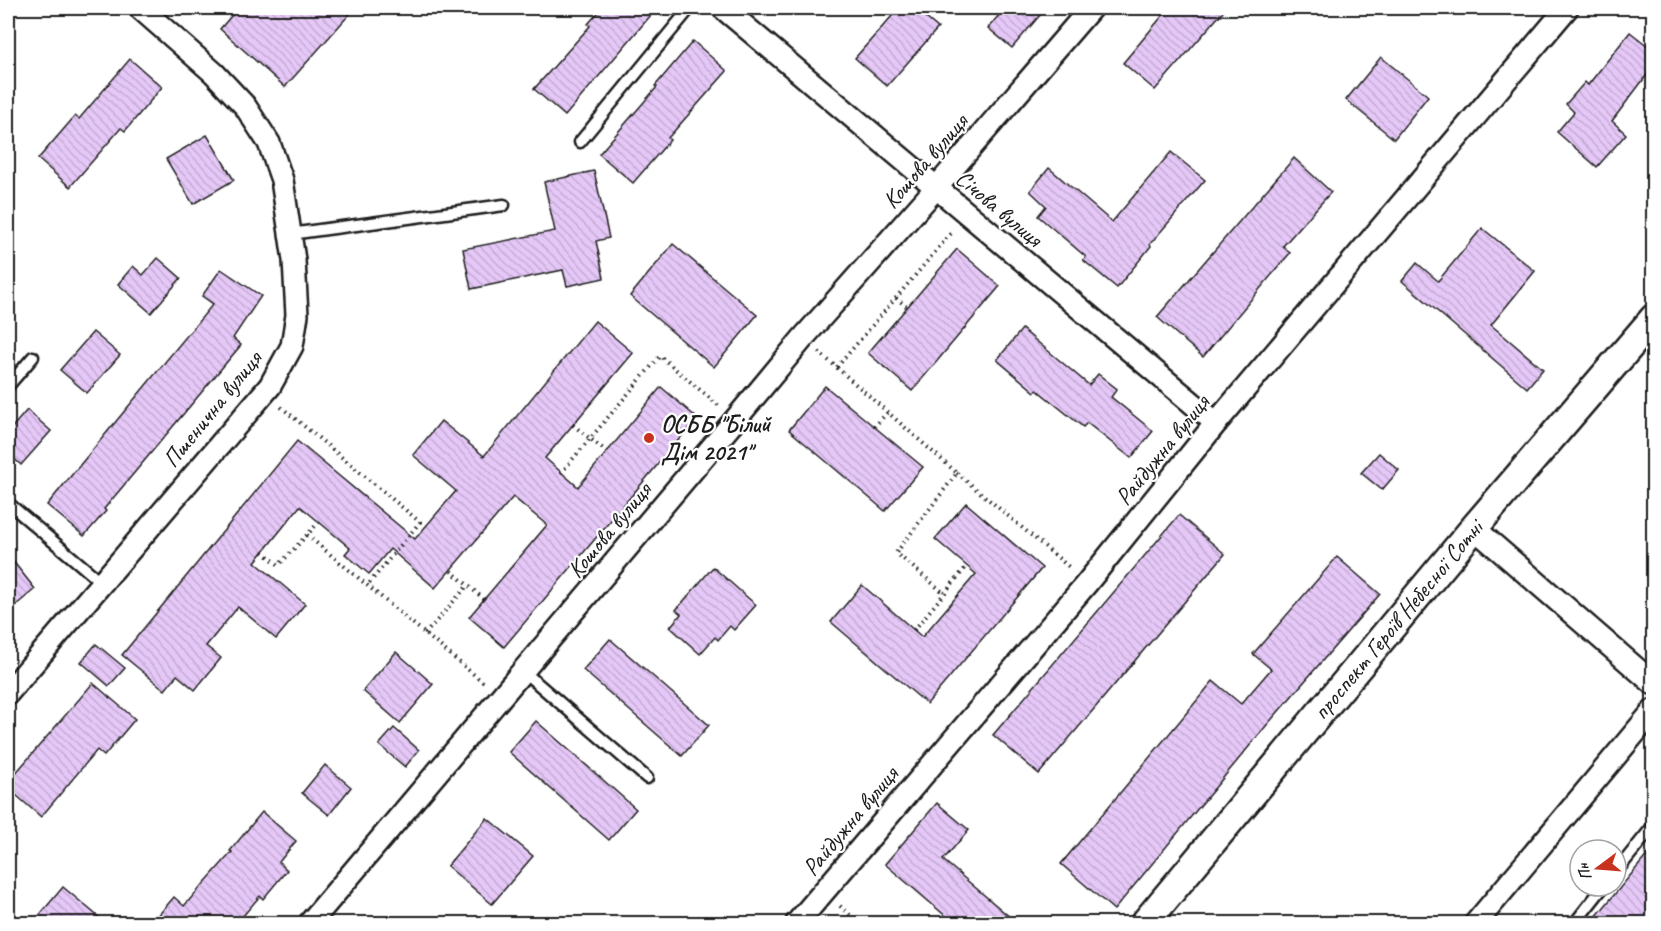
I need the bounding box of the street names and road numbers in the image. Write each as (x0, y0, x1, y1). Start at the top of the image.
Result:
street label: Кошова вулиця (876, 106, 975, 215)
street label: Січова вулиця (949, 163, 1050, 254)
street label: Пшенична вулиця (156, 343, 269, 473)
street label: Райдужна вулиця (1108, 388, 1217, 511)
street label: Кошова вулиця (560, 475, 659, 584)
street label: проспект Героїв Небесної Сотні (1306, 512, 1491, 726)
street label: Райдужна вулиця (796, 759, 905, 882)

